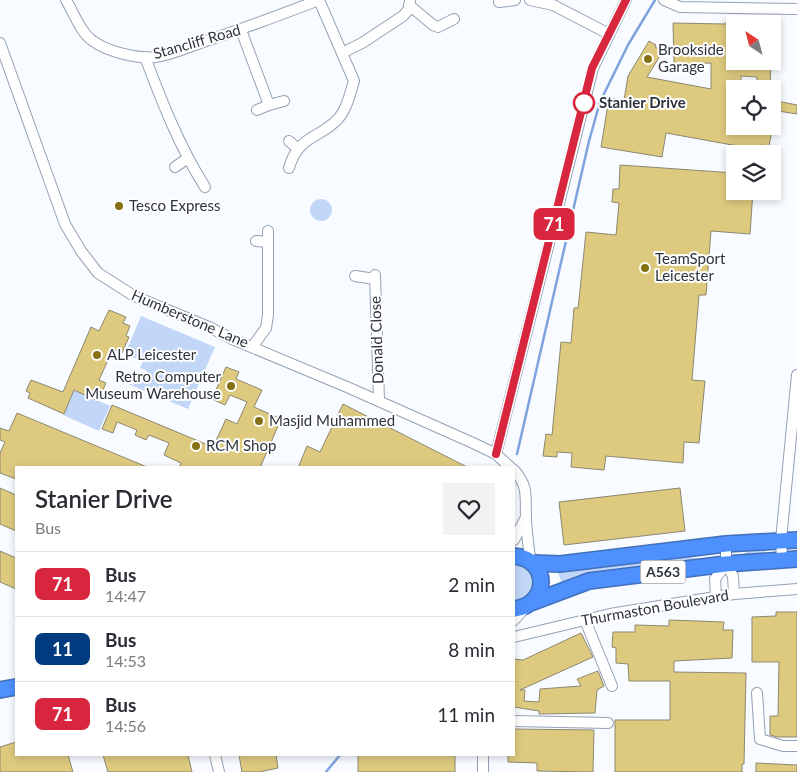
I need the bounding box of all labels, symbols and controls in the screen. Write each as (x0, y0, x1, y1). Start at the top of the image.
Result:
north arrow (726, 15, 781, 70)
map controls (726, 15, 781, 200)
street label: Stancliff Road (151, 20, 243, 62)
place label: Brookside Garage (658, 40, 724, 75)
marker: Brookside Garage (642, 53, 654, 65)
button: locate (726, 80, 781, 135)
marker: Stanier Drive (573, 92, 595, 114)
place label: Stanier Drive (599, 93, 686, 111)
button: layers (726, 145, 781, 200)
place label: Tesco Express (129, 196, 220, 214)
marker: Tesco Express (113, 200, 125, 212)
line badge: 71 (532, 208, 576, 240)
text: 71 (544, 213, 564, 235)
place label: TeamSport Leicester (655, 249, 726, 284)
marker: TeamSport Leicester (639, 262, 651, 274)
street label: Humberstone Lane (129, 285, 252, 351)
street label: Donald Close (365, 296, 387, 384)
place label: ALP Leicester (107, 345, 197, 363)
marker: ALP Leicester (91, 349, 103, 361)
place label: Retro Computer Museum Warehouse (85, 367, 222, 402)
marker: Retro Computer Museum Warehouse (225, 380, 237, 392)
place label: Masjid Muhammed (269, 411, 395, 429)
marker: Masjid Muhammed (253, 415, 265, 427)
place label: RCM Shop (206, 436, 276, 454)
marker: RCM Shop (190, 440, 202, 452)
button: heart (443, 483, 495, 535)
text: Stanier Drive (35, 484, 173, 513)
text: Bus (35, 518, 61, 537)
road number: A563 (640, 560, 686, 584)
text: Bus (105, 563, 136, 586)
text: 71 (52, 573, 73, 595)
text: 2 min (448, 573, 495, 596)
street label: Thurmaston Boulevard (580, 585, 730, 629)
text: 14:47 (105, 586, 146, 605)
text: Bus (105, 628, 136, 651)
text: 11 (52, 638, 73, 660)
text: 8 min (448, 638, 495, 661)
text: 14:53 (105, 651, 146, 670)
text: Bus (105, 693, 136, 716)
text: 71 (52, 703, 73, 725)
text: 11 min (437, 703, 495, 726)
text: 14:56 (105, 716, 146, 735)

